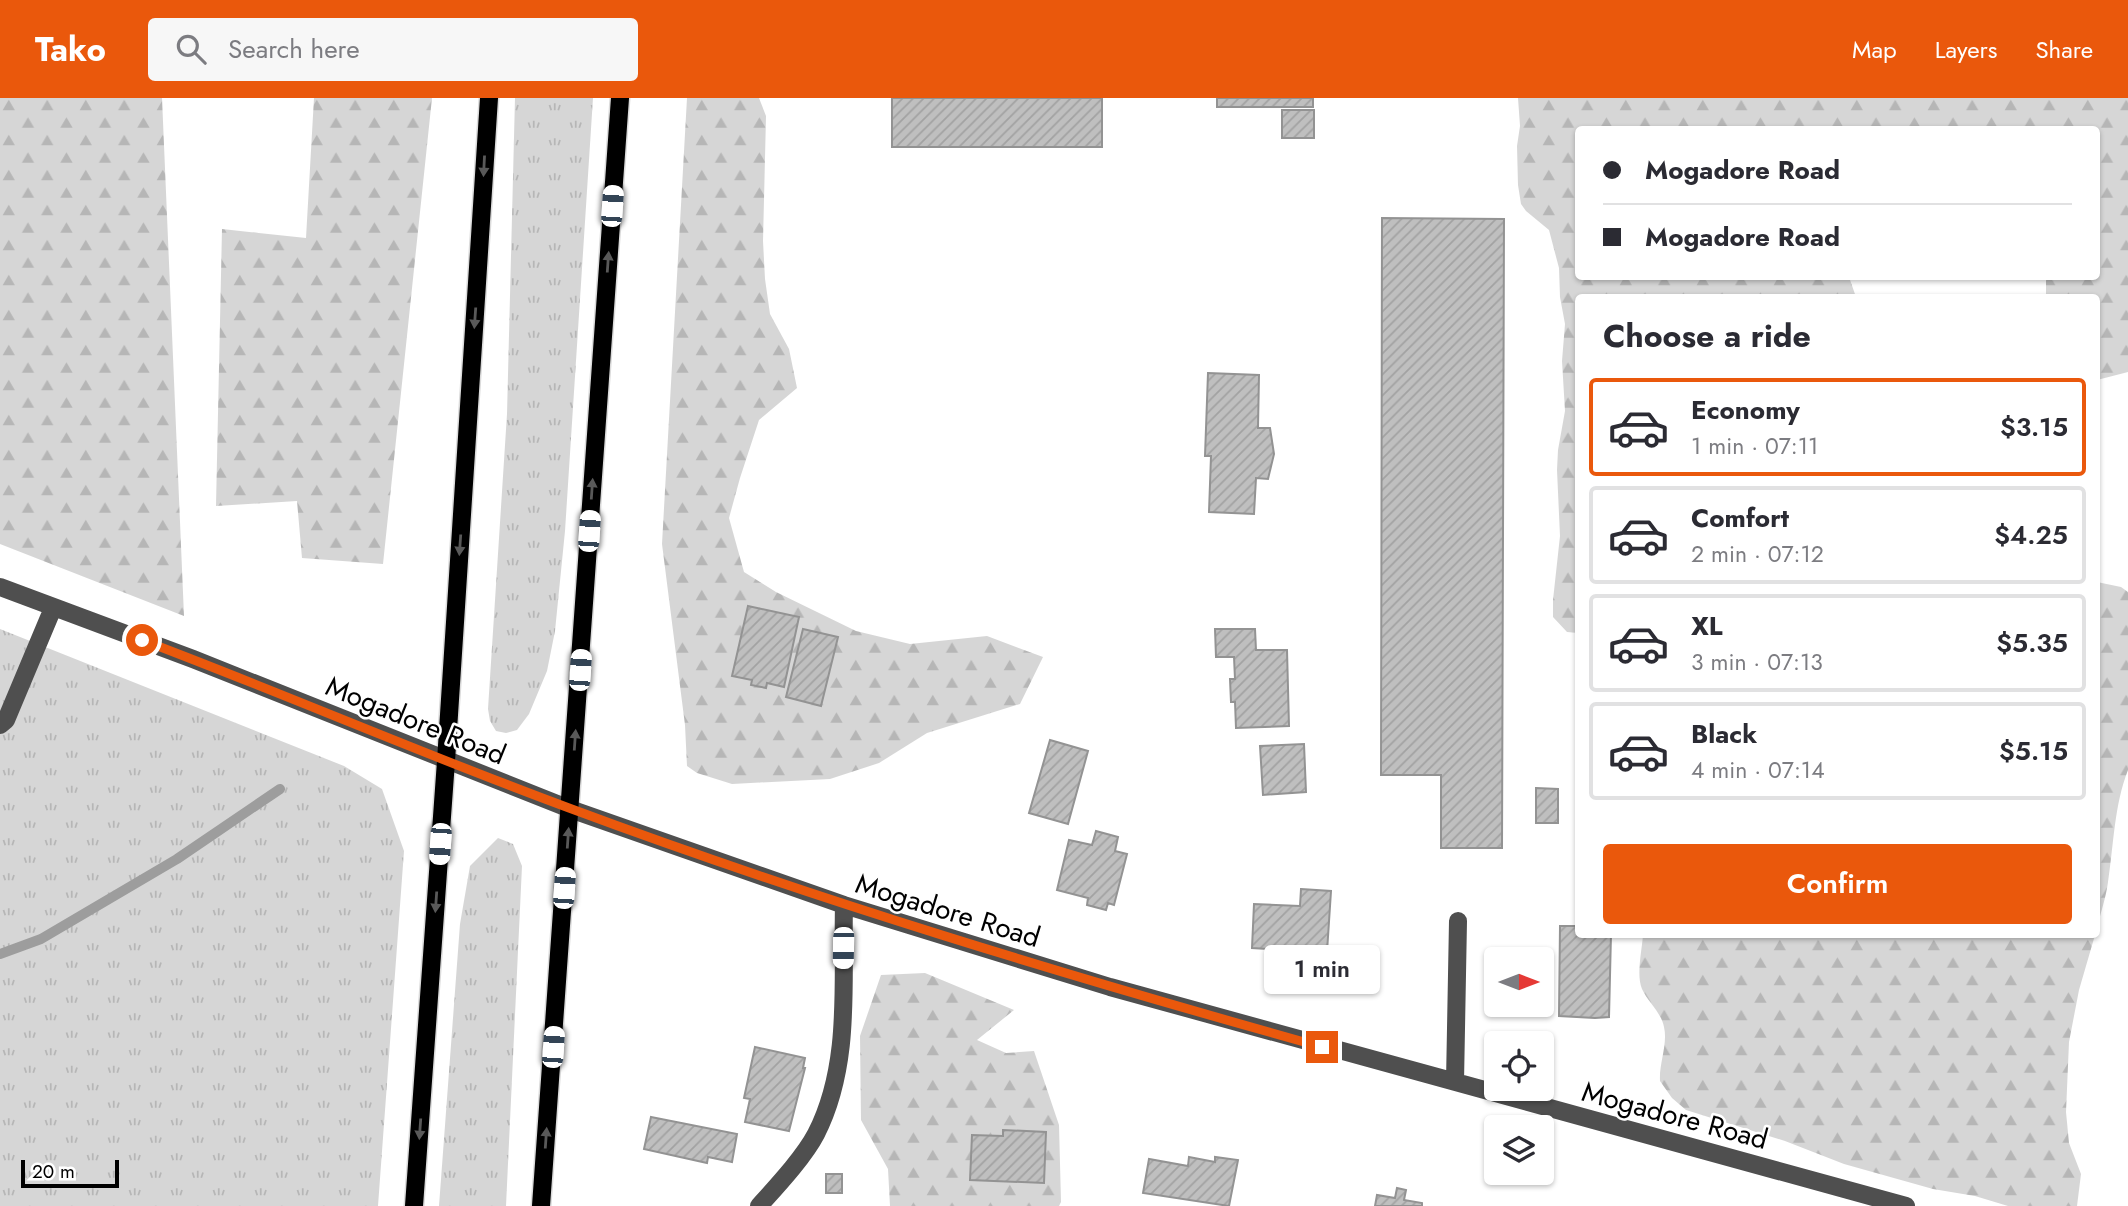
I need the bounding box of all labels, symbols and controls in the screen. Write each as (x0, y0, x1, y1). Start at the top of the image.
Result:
search box (148, 18, 638, 81)
text: Tako (35, 26, 106, 73)
icon: search (172, 30, 210, 68)
text: Search here (228, 30, 360, 68)
text: Map (1852, 32, 1897, 67)
text: Layers (1935, 32, 1997, 67)
text: Share (2035, 32, 2093, 67)
text: Mogadore Road (1645, 151, 1840, 189)
one-way arrow (479, 155, 490, 177)
car (601, 184, 624, 228)
text: Mogadore Road (1645, 218, 1840, 256)
one-way arrow (603, 251, 614, 273)
one-way arrow (469, 307, 480, 329)
text: Choose a ride (1603, 313, 1811, 359)
text: Economy (1691, 391, 1800, 429)
icon: car (1607, 396, 1670, 459)
text: $3.15 (2000, 408, 2068, 446)
text: 1 min · 07:11 (1691, 429, 1818, 463)
one-way arrow (587, 478, 598, 500)
text: Comfort (1691, 499, 1789, 537)
icon: car (1607, 504, 1670, 567)
car (578, 509, 601, 553)
text: $4.25 (1994, 516, 2068, 554)
one-way arrow (454, 534, 465, 556)
text: 2 min · 07:12 (1691, 537, 1824, 571)
text: XL (1691, 607, 1723, 645)
icon: car (1607, 612, 1670, 675)
route start (126, 624, 158, 656)
text: $5.35 (1996, 624, 2068, 662)
text: 3 min · 07:13 (1691, 645, 1823, 679)
car (569, 648, 592, 692)
street label: Mogadore Road (320, 666, 512, 775)
text: Black (1691, 715, 1757, 753)
icon: car (1607, 720, 1670, 783)
one-way arrow (570, 729, 581, 751)
text: $5.15 (1999, 732, 2068, 770)
text: 4 min · 07:14 (1691, 753, 1825, 787)
car (429, 822, 452, 866)
one-way arrow (563, 827, 574, 849)
button: Confirm (1603, 844, 2072, 924)
street label: Mogadore Road (851, 863, 1045, 958)
car (553, 866, 576, 910)
one-way arrow (430, 891, 441, 913)
car (833, 927, 854, 969)
callout: 1 min (1264, 946, 1380, 995)
north arrow (1484, 947, 1554, 1017)
map controls (1484, 947, 1554, 1185)
text: 1 min (1294, 952, 1350, 986)
car (542, 1025, 565, 1069)
route end (1306, 1031, 1338, 1063)
button: locate (1484, 1031, 1554, 1101)
street label: Mogadore Road (1577, 1071, 1772, 1160)
button: layers (1484, 1115, 1554, 1185)
one-way arrow (414, 1118, 425, 1140)
one-way arrow (541, 1127, 552, 1149)
scale bar (21, 1157, 119, 1189)
text: 20 m (32, 1158, 75, 1185)

